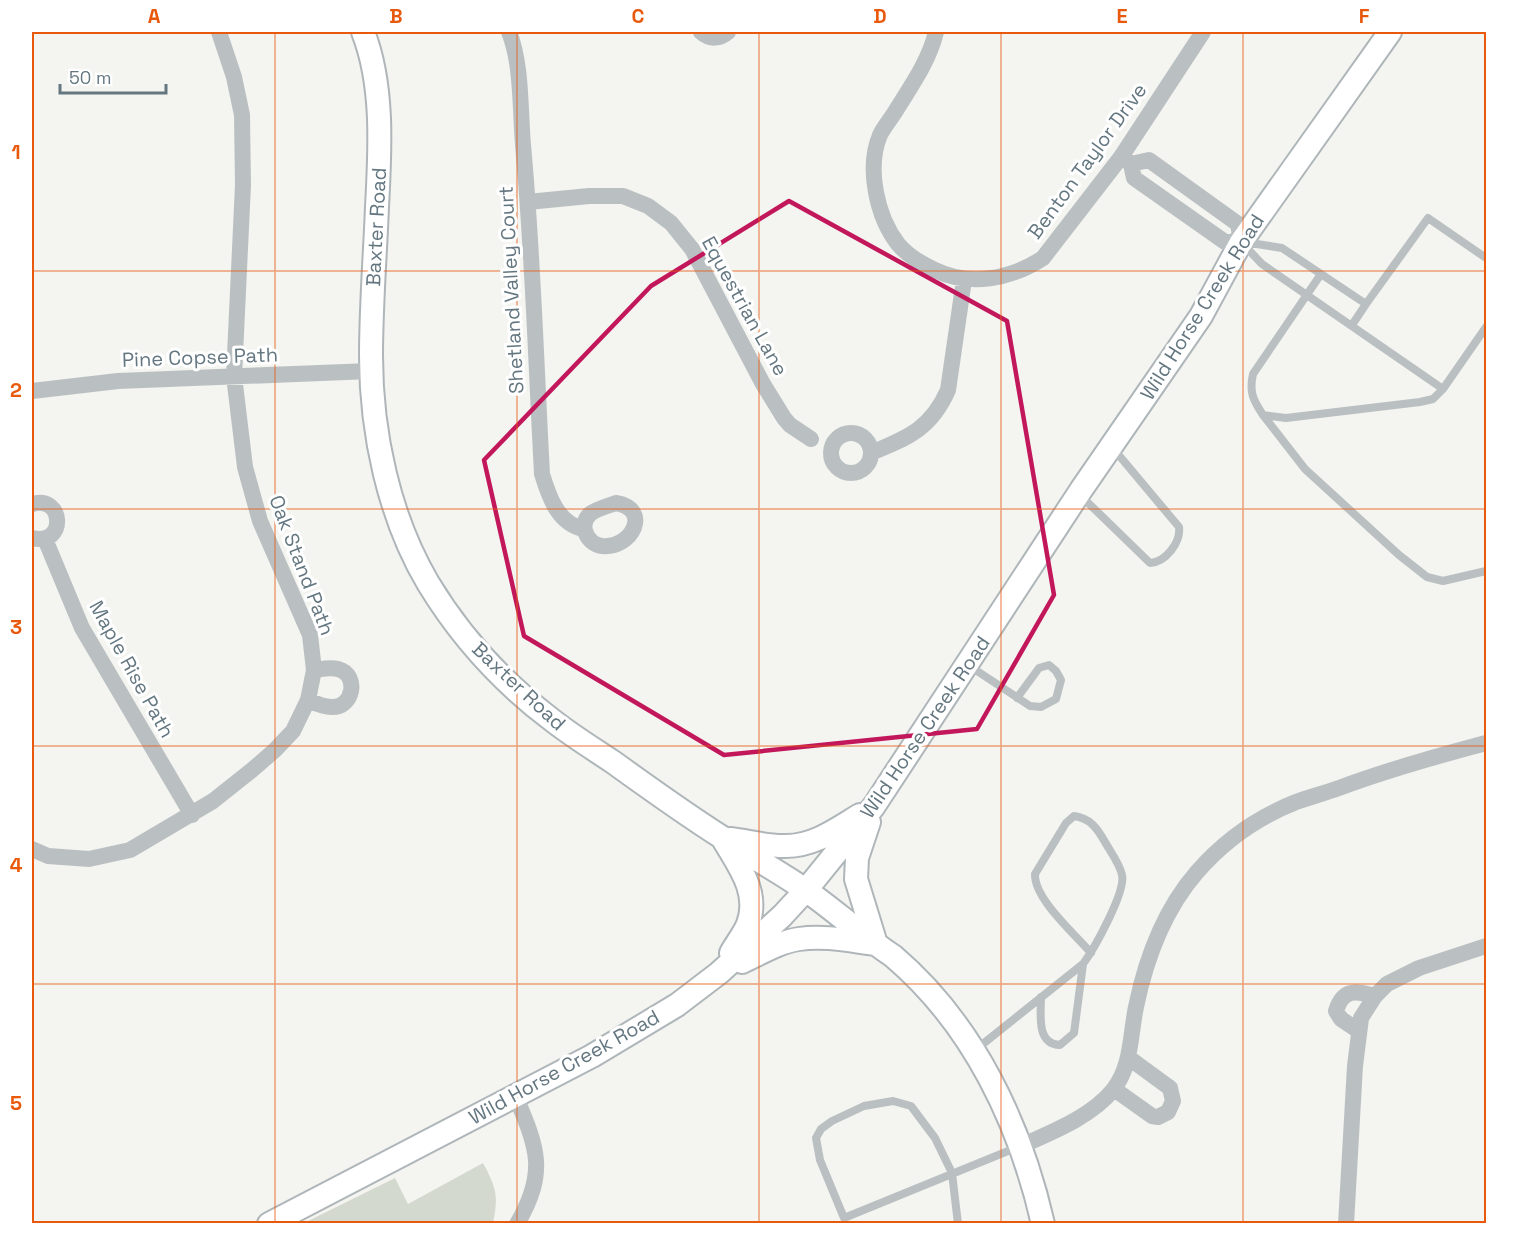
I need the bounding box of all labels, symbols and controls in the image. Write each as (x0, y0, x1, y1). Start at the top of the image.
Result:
text: A (148, 3, 161, 29)
text: B (389, 3, 403, 29)
text: C (632, 3, 645, 29)
text: D (873, 3, 887, 29)
text: E (1116, 3, 1128, 29)
text: F (1359, 3, 1370, 29)
scale bar (60, 57, 166, 95)
text: 50 m (69, 66, 111, 89)
street label: Benton Taylor Drive (1022, 78, 1152, 244)
text: 1 (11, 139, 21, 165)
street label: Baxter Road (360, 167, 392, 287)
street label: Shetland Valley Court (493, 185, 529, 395)
street label: Wild Horse Creek Road (1134, 209, 1270, 405)
street label: Equestrian Lane (696, 232, 794, 380)
street label: Pine Copse Path (122, 341, 278, 373)
text: 2 (10, 377, 22, 403)
street label: Oak Stand Path (263, 491, 341, 639)
street label: Maple Rise Path (84, 596, 180, 742)
text: 3 (10, 614, 22, 640)
street label: Wild Horse Creek Road (854, 631, 996, 823)
street label: Baxter Road (467, 636, 571, 736)
text: 4 (10, 852, 23, 878)
street label: Wild Horse Creek Road (464, 1004, 664, 1130)
text: 5 (10, 1090, 22, 1116)

